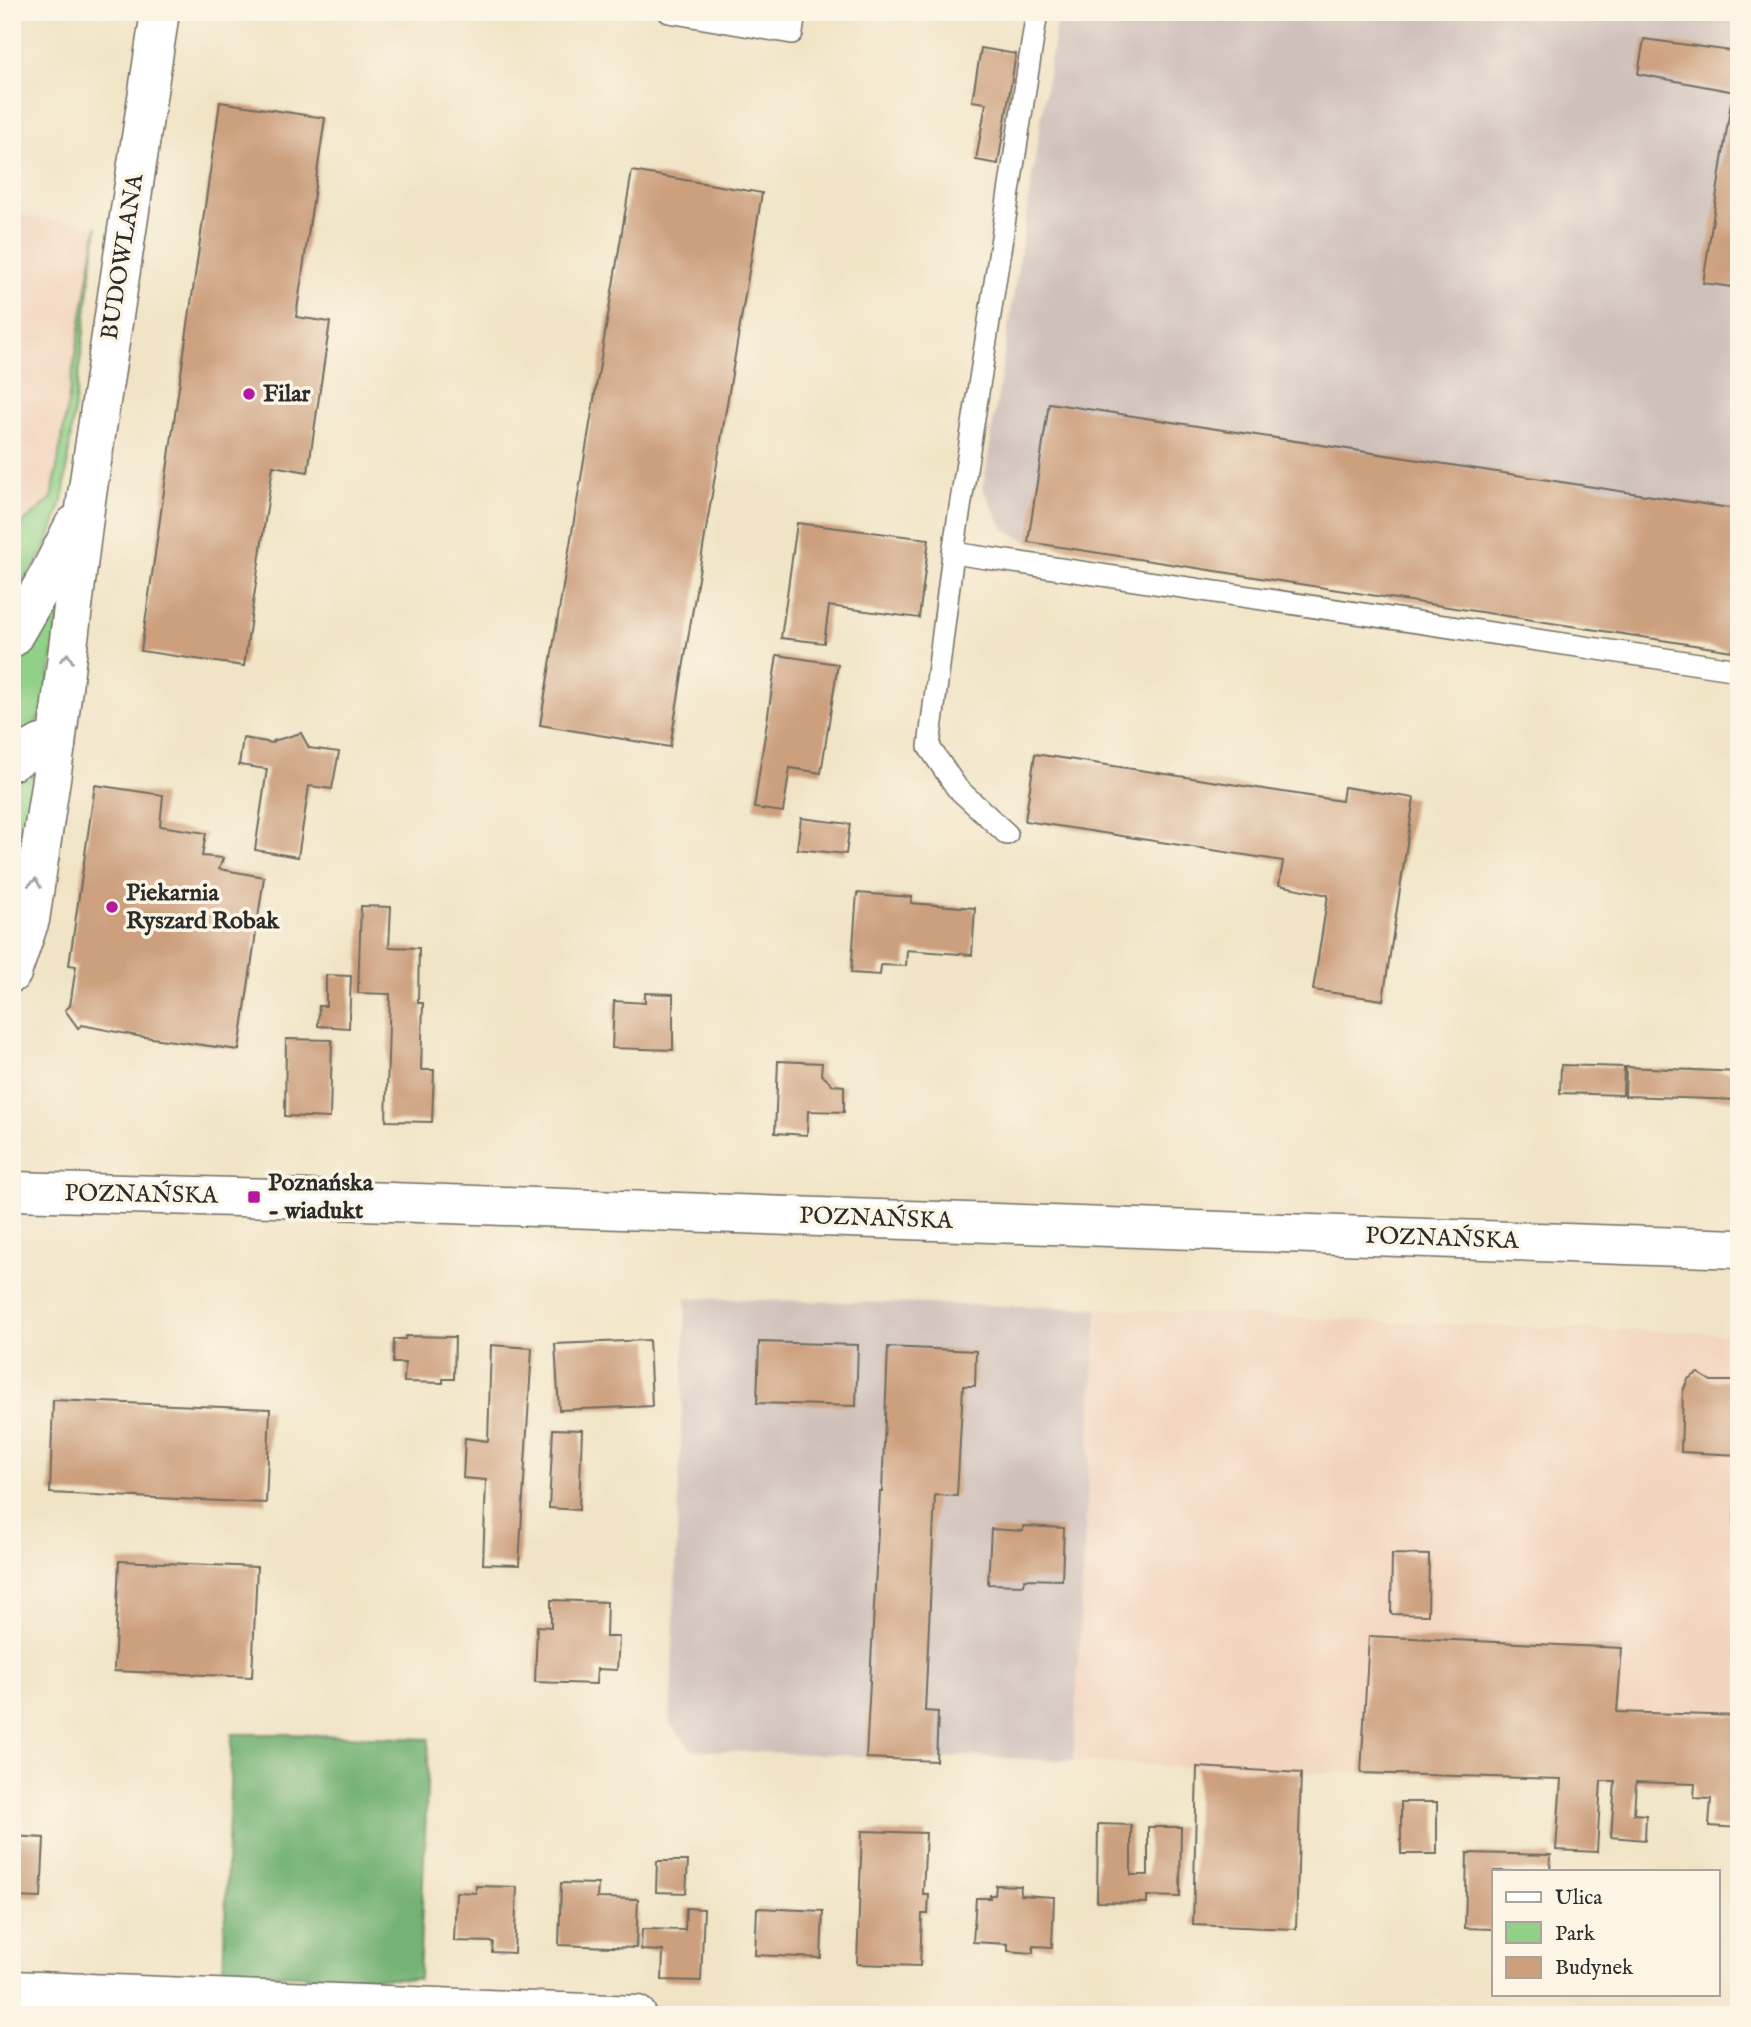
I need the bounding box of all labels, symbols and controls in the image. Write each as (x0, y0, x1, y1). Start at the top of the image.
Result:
street label: BUDOWLANA (95, 171, 152, 342)
place label: Filar (263, 379, 311, 410)
marker: Filar (241, 386, 257, 402)
one-way arrow (59, 652, 74, 664)
one-way arrow (28, 878, 43, 889)
place label: Piekarnia Ryszard Robak (126, 878, 280, 937)
marker: Piekarnia Ryszard Robak (104, 899, 120, 915)
place label: Poznańska - wiadukt (268, 1168, 374, 1227)
street label: POZNAŃSKA (64, 1178, 219, 1212)
marker: Poznańska - wiadukt (246, 1189, 262, 1205)
street label: POZNAŃSKA (799, 1201, 954, 1237)
street label: POZNAŃSKA (1365, 1221, 1520, 1257)
legend (1492, 1870, 1720, 1996)
text: Ulica (1555, 1885, 1603, 1912)
text: Park (1555, 1921, 1596, 1948)
text: Budynek (1555, 1955, 1634, 1982)

